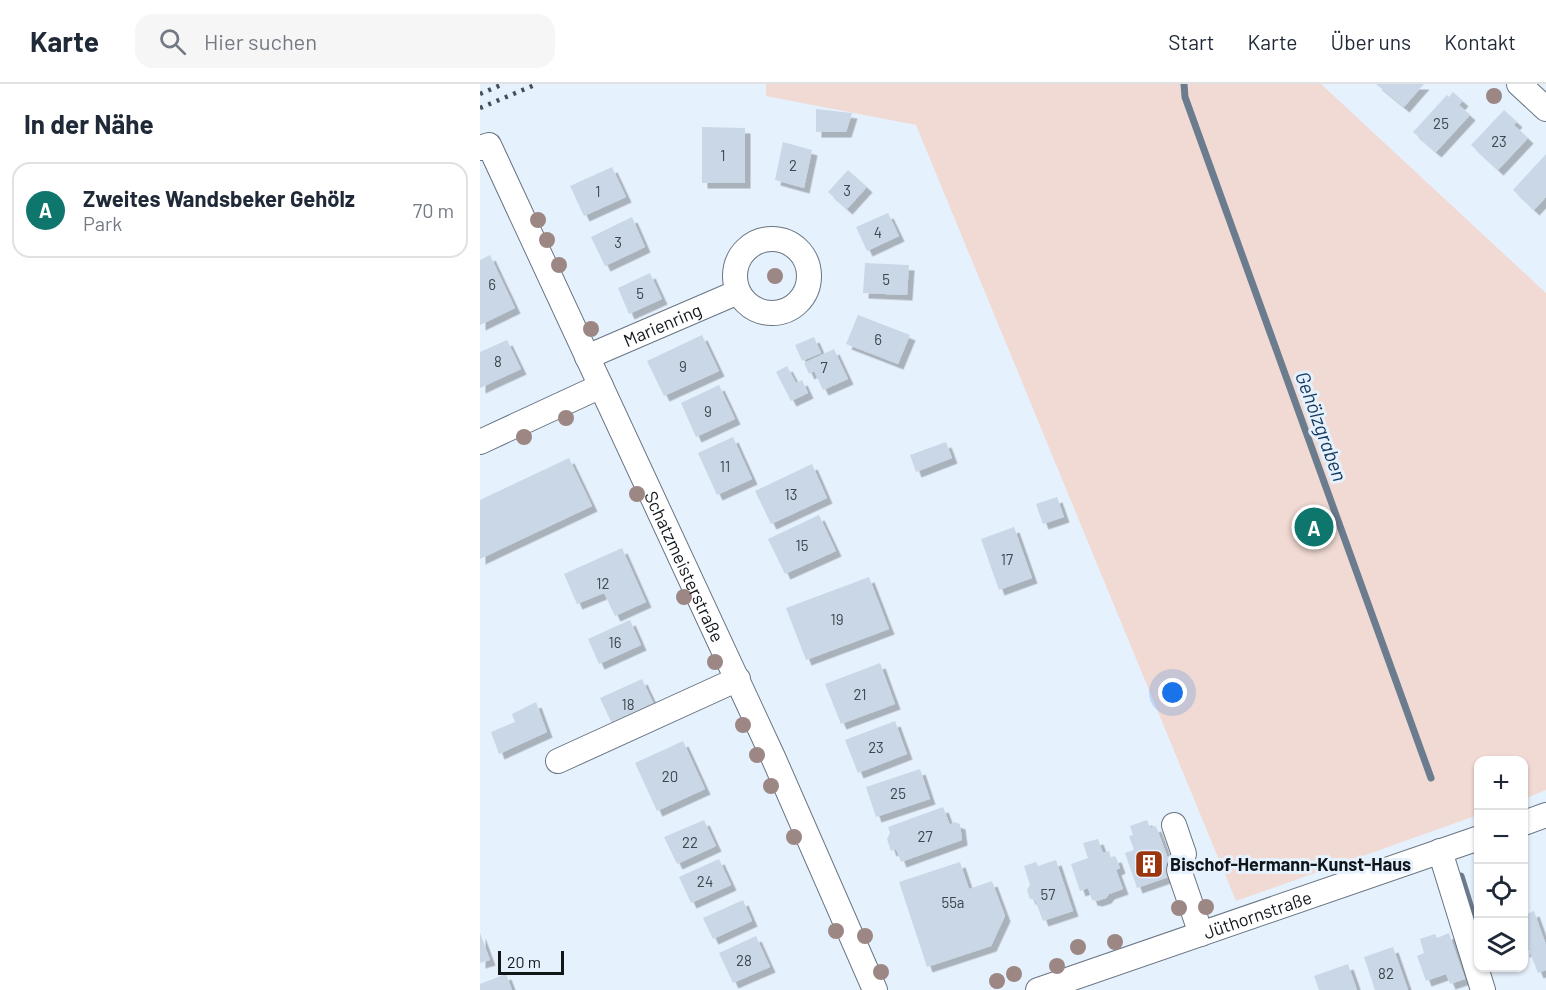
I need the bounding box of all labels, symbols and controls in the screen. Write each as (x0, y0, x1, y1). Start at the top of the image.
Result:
search box (135, 14, 555, 68)
text: Karte (30, 24, 99, 58)
icon: search (156, 25, 189, 58)
text: Hier suchen (204, 28, 317, 54)
text: Start (1168, 29, 1215, 54)
text: Karte (1248, 29, 1298, 54)
text: Über uns (1331, 29, 1411, 54)
text: Kontakt (1444, 29, 1516, 54)
text: In der Nähe (24, 108, 154, 139)
house number: 25 (1433, 114, 1449, 132)
house number: 23 (1491, 132, 1507, 150)
house number: 1 (720, 146, 726, 164)
house number: 2 (789, 156, 797, 174)
house number: 3 (843, 181, 851, 199)
house number: 1 (595, 182, 601, 200)
text: Zweites Wandsbeker Gehölz (83, 185, 355, 211)
text: A (39, 198, 52, 222)
text: 70 m (413, 198, 454, 222)
text: Park (83, 211, 122, 235)
house number: 4 (874, 223, 882, 241)
house number: 3 (614, 233, 622, 251)
house number: 5 (882, 270, 890, 288)
house number: 6 (488, 275, 496, 293)
house number: 5 (636, 284, 644, 302)
street label: Marienring (620, 298, 705, 351)
house number: 6 (874, 330, 882, 348)
house number: 8 (494, 352, 502, 370)
house number: 9 (679, 357, 687, 375)
house number: 7 (820, 358, 828, 376)
water label: Gehölzgraben (1291, 368, 1353, 484)
house number: 9 (704, 402, 712, 420)
house number: 11 (720, 457, 730, 475)
house number: 13 (785, 485, 797, 503)
street label: Schatzmeisterstraße (640, 487, 729, 645)
pin: A (1294, 504, 1334, 550)
house number: 15 (796, 536, 808, 554)
house number: 17 (1001, 550, 1013, 568)
house number: 12 (596, 574, 610, 592)
house number: 19 (830, 610, 844, 628)
house number: 16 (609, 633, 621, 651)
your location (1158, 678, 1187, 707)
house number: 21 (853, 685, 867, 703)
house number: 18 (621, 695, 635, 713)
house number: 23 (868, 738, 884, 756)
map controls (1474, 756, 1528, 972)
button: + (1474, 756, 1528, 810)
house number: 20 (662, 767, 678, 785)
house number: 25 (890, 784, 906, 802)
button: − (1474, 810, 1528, 864)
house number: 27 (917, 827, 933, 845)
house number: 22 (682, 833, 698, 851)
building icon: Bischof-Hermann-Kunst-Haus (1133, 848, 1165, 880)
place label: Bischof-Hermann-Kunst-Haus (1170, 853, 1411, 875)
button: locate (1474, 864, 1528, 918)
house number: 24 (697, 872, 713, 890)
house number: 57 (1041, 885, 1055, 903)
street label: Jüthornstraße (1200, 886, 1314, 943)
house number: 55a (941, 893, 965, 911)
button: layers (1474, 918, 1528, 972)
scale bar (498, 948, 564, 976)
house number: 28 (736, 951, 752, 969)
text: 20 m (507, 952, 541, 971)
house number: 82 (1378, 964, 1394, 982)

